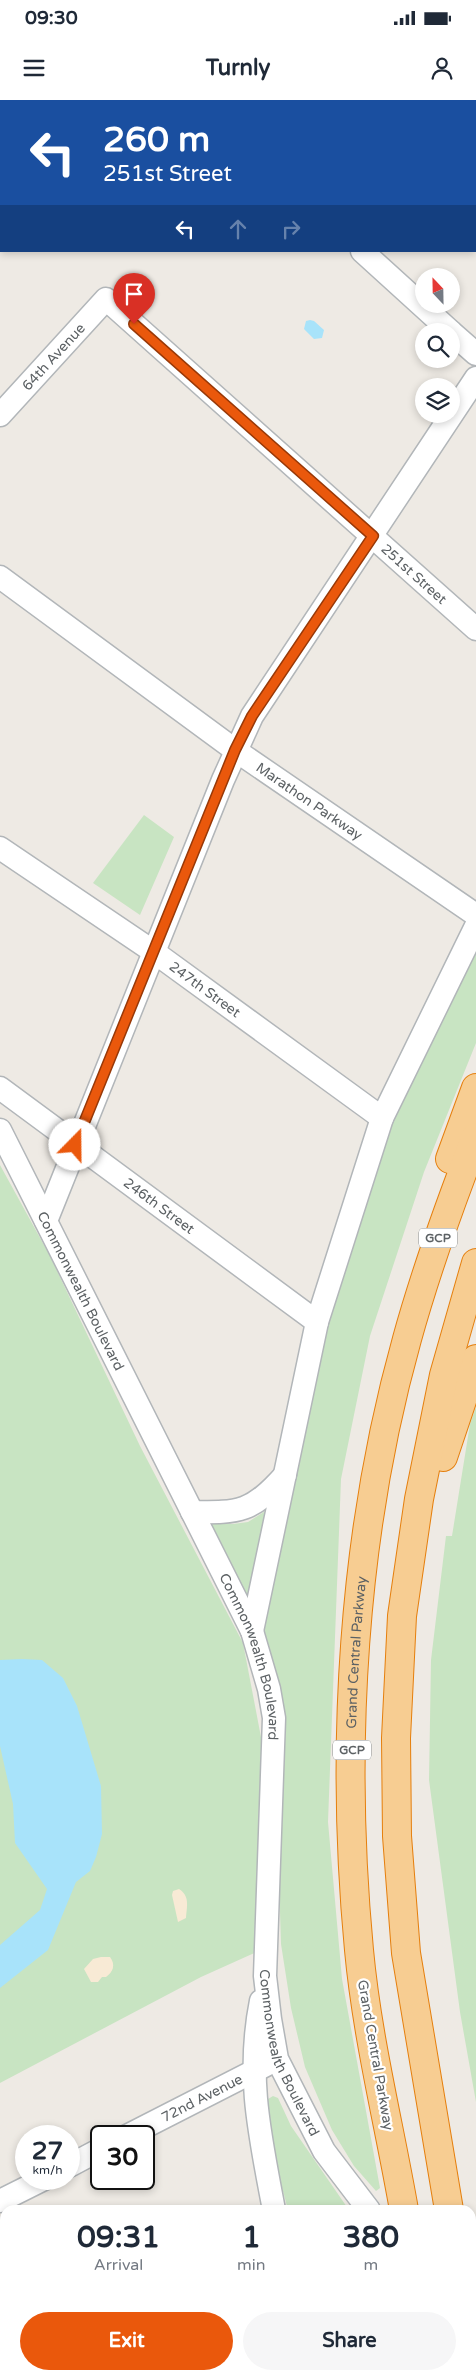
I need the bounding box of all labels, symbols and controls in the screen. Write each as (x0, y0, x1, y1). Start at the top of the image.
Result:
text: 09:30 (25, 7, 78, 29)
icon: menu (20, 54, 48, 82)
icon: person (428, 54, 456, 82)
text: Turnly (206, 55, 270, 81)
text: 260 m (103, 119, 210, 161)
icon: left (20, 120, 85, 185)
text: 251st Street (103, 161, 232, 187)
icon: left (171, 215, 199, 243)
icon: ahead (224, 215, 252, 243)
icon: right (277, 215, 305, 243)
north arrow (415, 268, 460, 312)
map controls (415, 268, 460, 423)
pin (113, 273, 155, 324)
icon: arrive (120, 280, 148, 308)
street label: 64th Avenue (19, 320, 89, 394)
button: search (415, 323, 460, 368)
button: layers (415, 378, 460, 423)
street label: 251st Street (377, 541, 451, 608)
street label: Marathon Parkway (253, 759, 366, 844)
street label: 247th Street (166, 958, 244, 1022)
position arrow (48, 1118, 100, 1170)
street label: 246th Street (120, 1174, 198, 1238)
street label: Commonwealth Boulevard (33, 1209, 128, 1373)
road number: GCP (419, 1228, 457, 1248)
street label: Commonwealth Boulevard (215, 1571, 282, 1740)
street label: Grand Central Parkway (343, 1575, 370, 1729)
road number: GCP (333, 1740, 371, 1760)
street label: Commonwealth Boulevard (256, 1969, 323, 2139)
street label: Grand Central Parkway (354, 1979, 397, 2132)
street label: 72nd Avenue (159, 2070, 245, 2126)
speed limit sign: 30 (90, 2125, 155, 2190)
text: 27 (32, 2136, 63, 2166)
text: km/h (32, 2163, 63, 2177)
text: 09:31 (77, 2219, 160, 2256)
text: 1 (242, 2219, 261, 2256)
text: 380 (343, 2219, 399, 2256)
text: Arrival (94, 2255, 143, 2275)
text: min (237, 2255, 266, 2275)
text: m (363, 2255, 378, 2275)
button: Exit (20, 2312, 233, 2370)
button: Share (243, 2312, 456, 2370)

